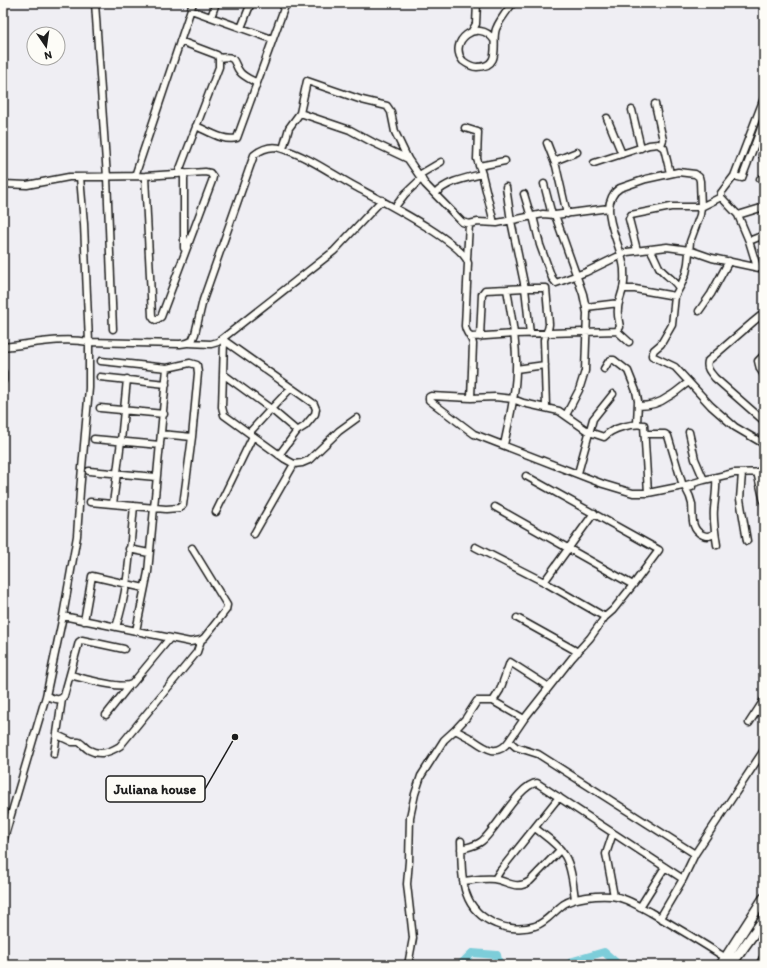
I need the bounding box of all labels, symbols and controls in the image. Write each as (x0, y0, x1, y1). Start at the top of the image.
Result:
north arrow (26, 26, 66, 66)
text: N (43, 48, 53, 62)
callout: Juliana house (106, 776, 205, 802)
text: Juliana house (113, 781, 197, 798)

